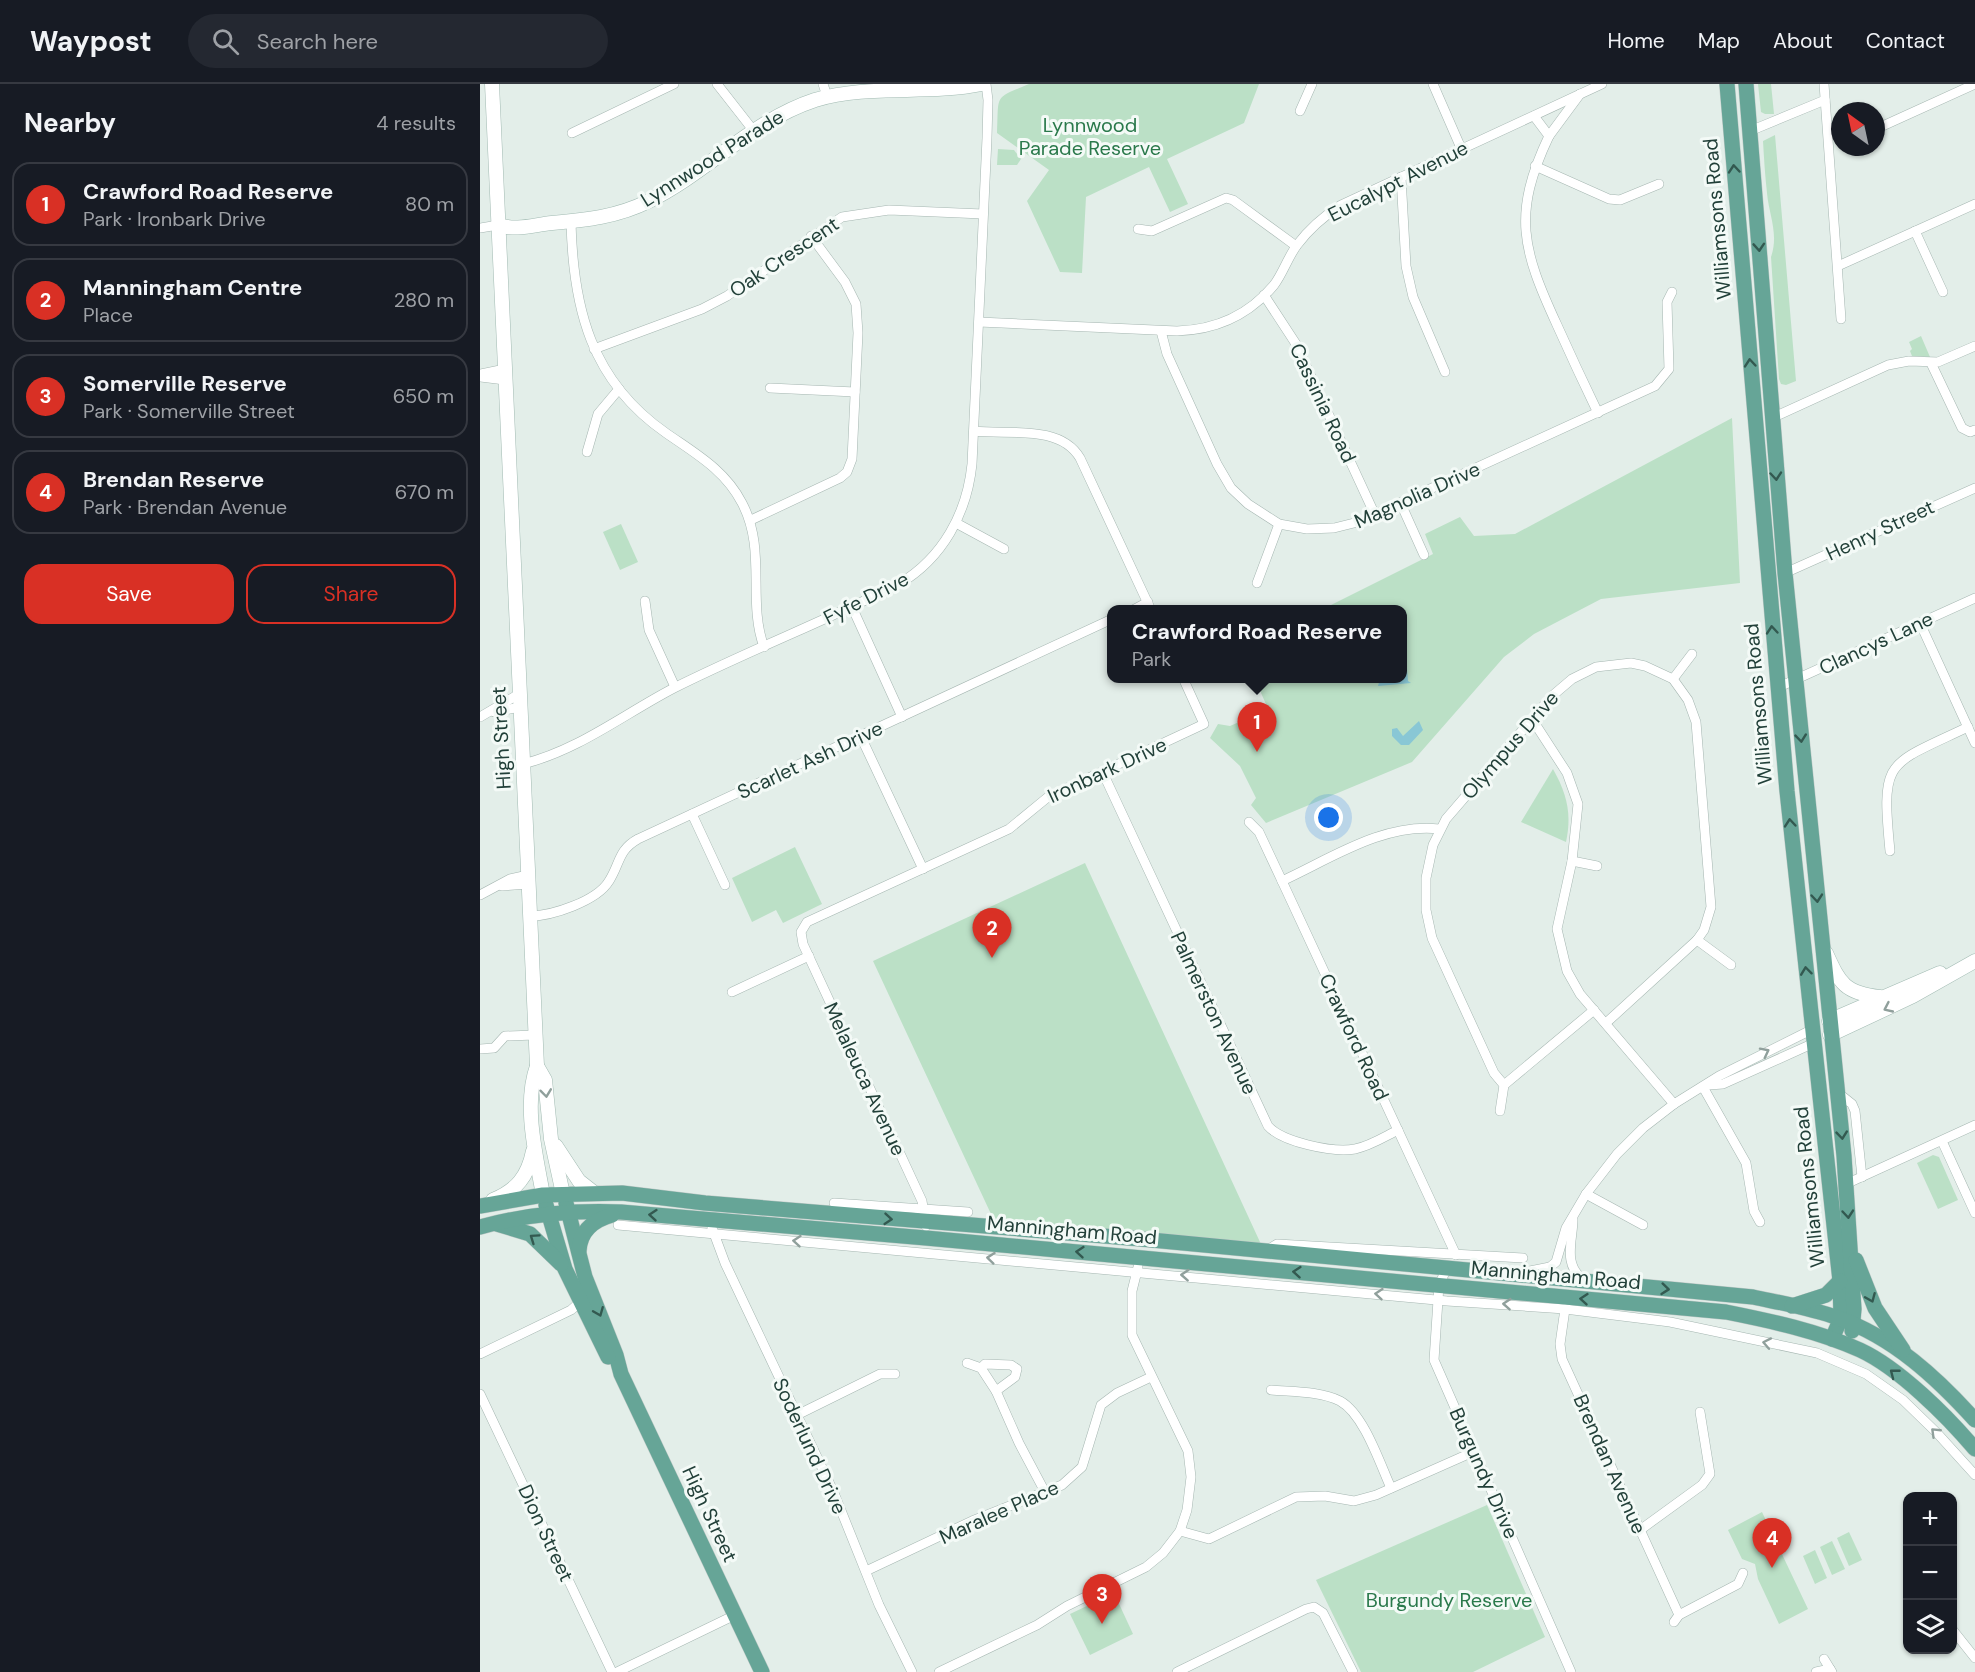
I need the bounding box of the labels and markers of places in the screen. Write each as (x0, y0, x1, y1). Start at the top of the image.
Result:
pin: 1 (1238, 702, 1276, 752)
pin: 2 (972, 908, 1012, 958)
pin: 4 (1752, 1518, 1792, 1568)
pin: 3 (1082, 1574, 1122, 1624)

